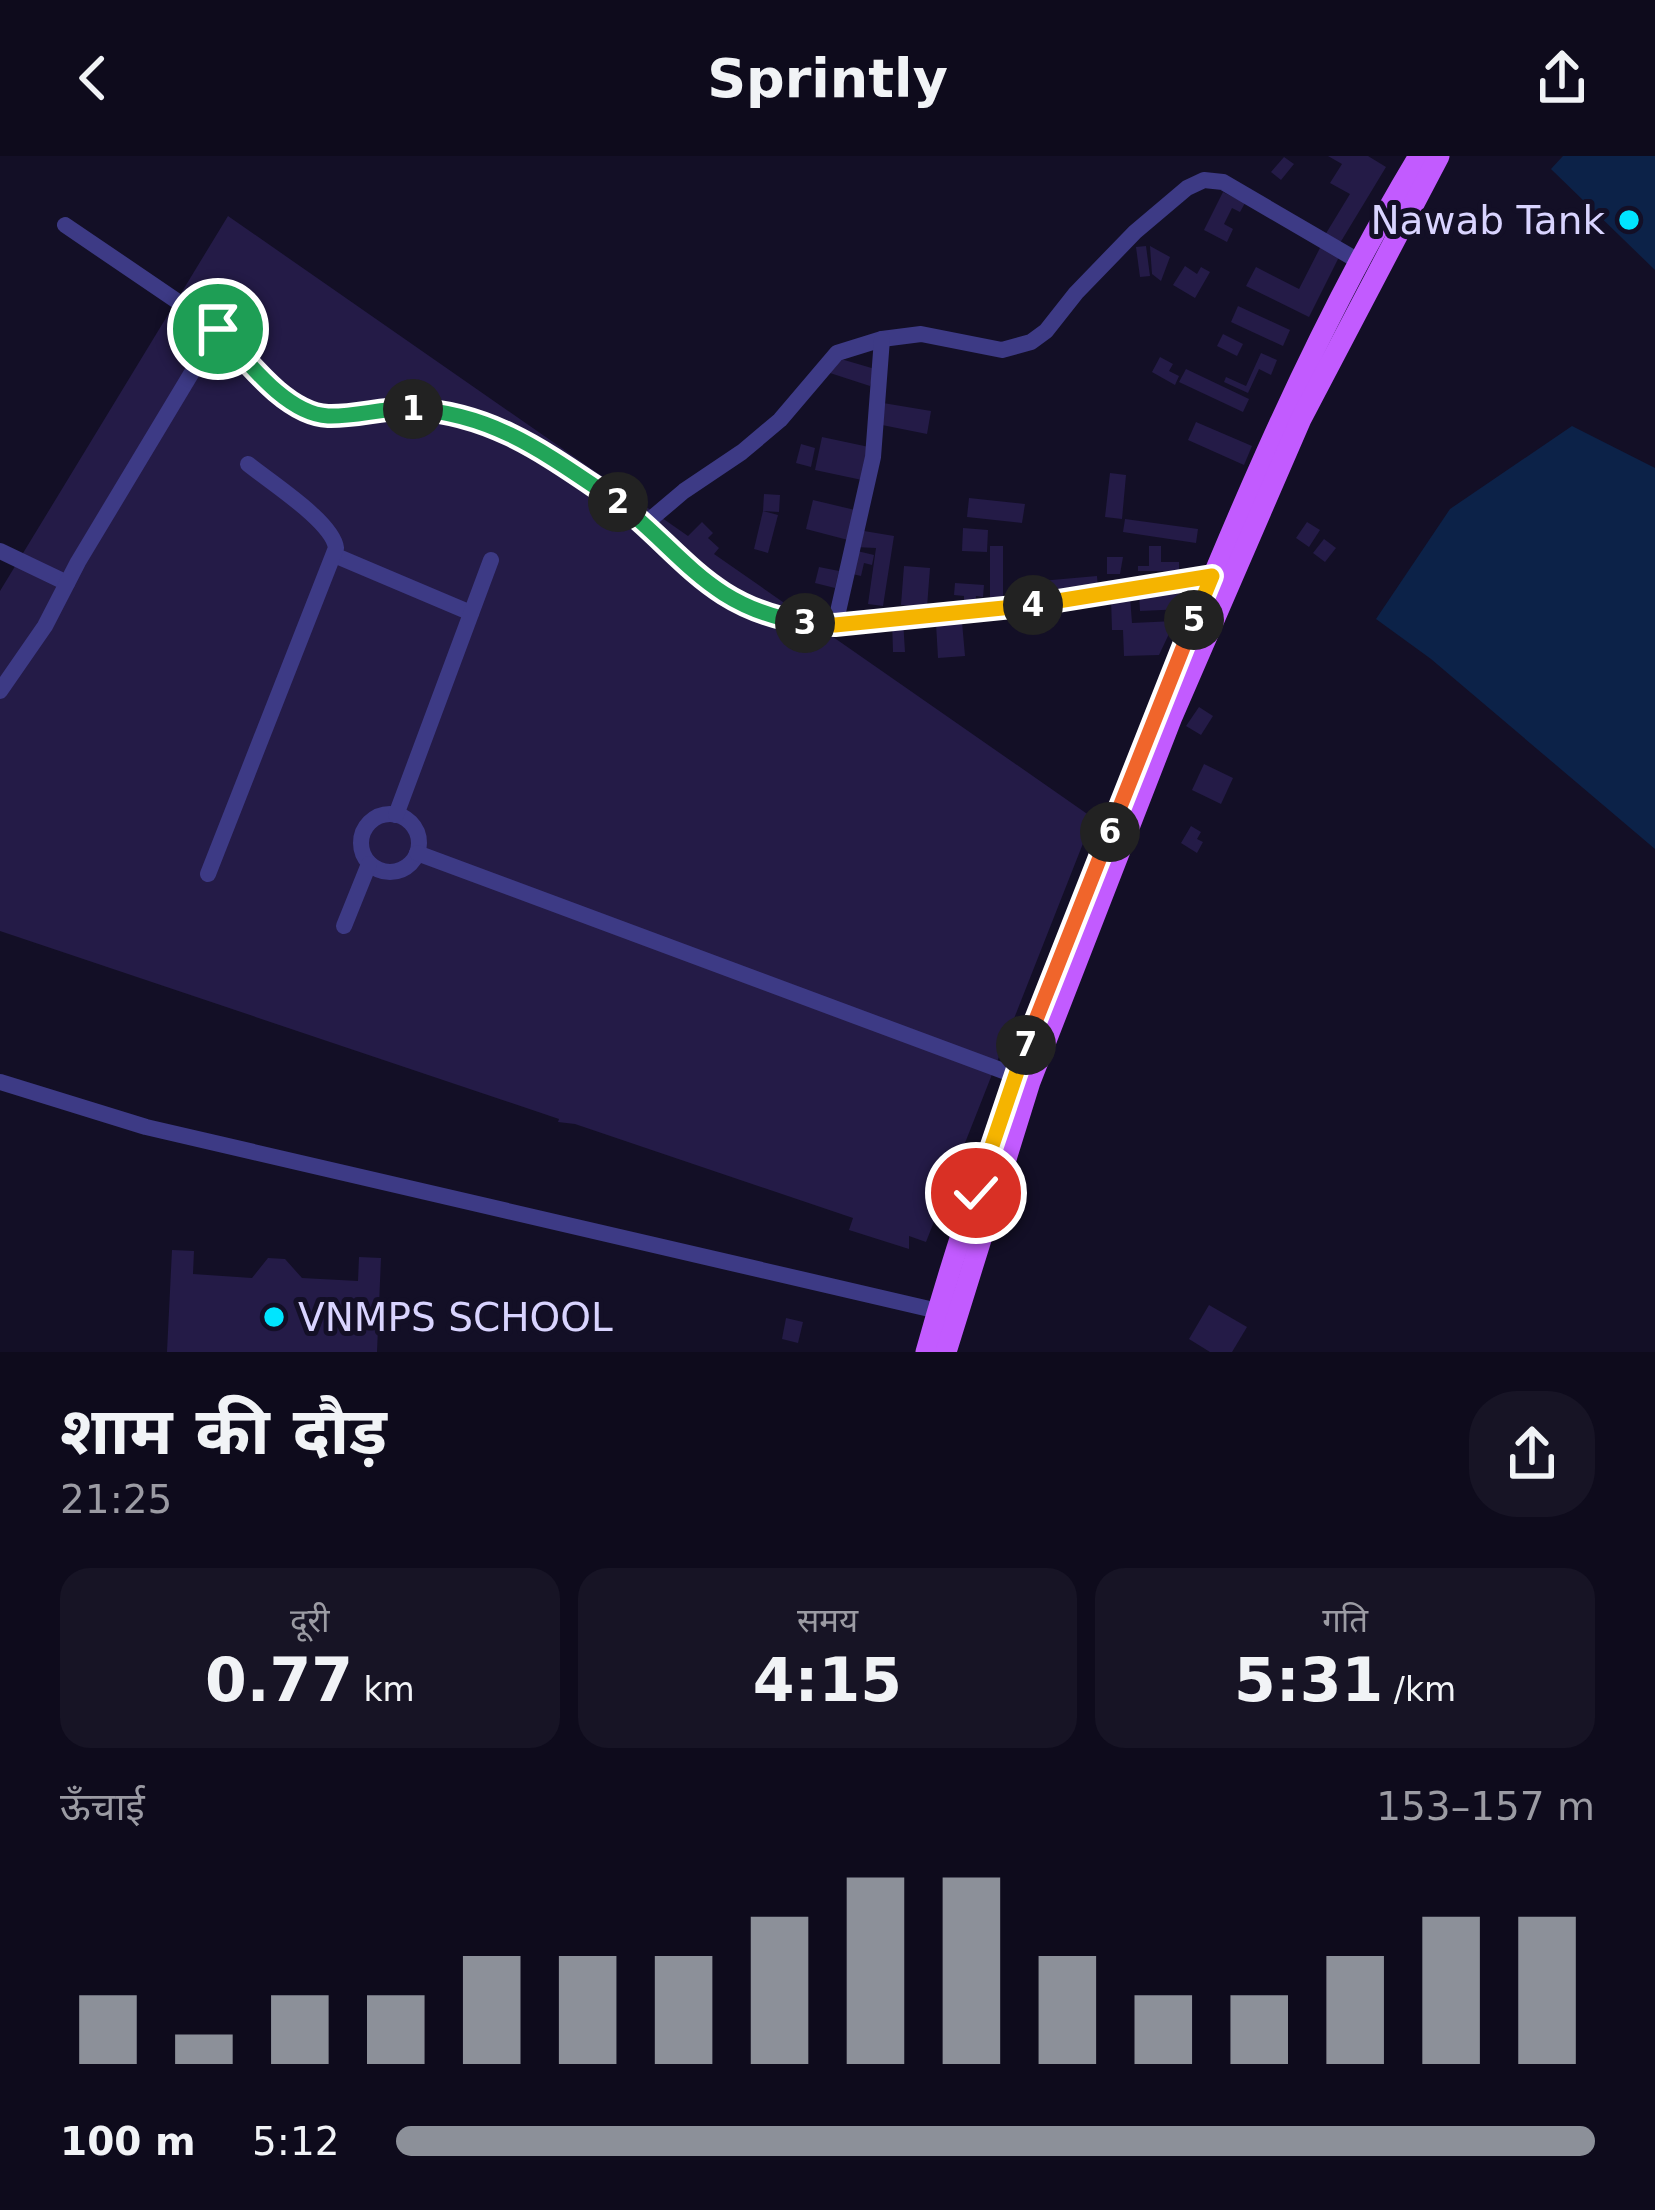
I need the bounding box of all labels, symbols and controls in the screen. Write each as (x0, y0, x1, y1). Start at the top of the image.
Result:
icon: back (60, 45, 126, 111)
icon: share (1529, 45, 1595, 111)
text: Sprintly (707, 47, 948, 110)
place label: Nawab Tank (1370, 198, 1605, 243)
marker: Nawab Tank (1616, 207, 1642, 233)
pin (167, 278, 269, 380)
icon: arrive (185, 296, 251, 362)
pin: 1 (383, 379, 443, 439)
text: 1 (402, 389, 424, 428)
pin: 2 (588, 472, 648, 532)
text: 2 (607, 482, 629, 521)
pin: 4 (1003, 575, 1063, 635)
text: 4 (1022, 585, 1044, 624)
pin: 5 (1164, 590, 1224, 650)
pin: 3 (775, 593, 835, 653)
text: 5 (1183, 600, 1205, 639)
text: 3 (794, 603, 816, 642)
pin: 6 (1080, 802, 1140, 862)
text: 6 (1099, 812, 1121, 851)
pin: 7 (996, 1015, 1056, 1075)
text: 7 (1015, 1025, 1037, 1064)
pin (925, 1142, 1027, 1244)
icon: check (943, 1160, 1009, 1226)
place label: VNMPS SCHOOL (298, 1295, 613, 1340)
marker: VNMPS SCHOOL (261, 1304, 287, 1330)
button: share (1469, 1391, 1595, 1517)
text: शाम की दौड़ (60, 1393, 387, 1470)
text: 21:25 (60, 1477, 172, 1522)
text: दूरी (290, 1601, 330, 1640)
text: समय (797, 1601, 858, 1640)
text: गति (1322, 1601, 1368, 1640)
text: 0.77 (205, 1645, 353, 1715)
text: 4:15 (753, 1645, 902, 1715)
text: 5:31 (1234, 1645, 1383, 1715)
text: km (353, 1670, 415, 1709)
text: /km (1383, 1670, 1456, 1709)
text: ऊँचाई (60, 1784, 145, 1829)
text: 153–157 m (1376, 1784, 1595, 1829)
text: 100 m (60, 2119, 196, 2164)
text: 5:12 (252, 2119, 340, 2164)

